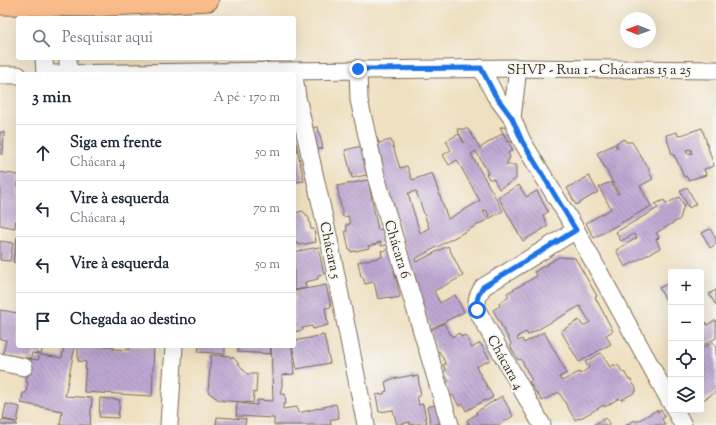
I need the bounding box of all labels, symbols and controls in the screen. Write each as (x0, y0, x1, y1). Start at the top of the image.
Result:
north arrow (620, 12, 656, 48)
search box (16, 16, 296, 60)
icon: search (30, 27, 52, 49)
text: Pesquisar aqui (62, 28, 153, 49)
route end (349, 60, 367, 78)
street label: SHVP - Rua 1 - Chácaras 15 a 25 (507, 61, 691, 81)
text: 3 min (32, 86, 71, 110)
text: A pé · 170 m (214, 89, 280, 107)
text: Siga em frente (70, 133, 162, 154)
icon: ahead (32, 142, 54, 164)
text: 50 m (255, 144, 280, 162)
text: Chácara 4 (70, 154, 126, 172)
text: Vire à esquerda (70, 189, 169, 210)
icon: left (32, 198, 54, 220)
text: 70 m (253, 200, 280, 218)
text: Chácara 4 (70, 210, 126, 228)
street label: Chácara 6 (378, 218, 414, 281)
street label: Chácara 5 (313, 220, 345, 281)
icon: left (32, 254, 54, 276)
text: Vire à esquerda (70, 254, 169, 275)
text: 50 m (255, 256, 280, 274)
map controls (668, 269, 704, 413)
button: + (668, 269, 704, 305)
route start (468, 301, 486, 319)
button: − (668, 305, 704, 341)
icon: arrive (32, 310, 54, 332)
text: Chegada ao destino (70, 310, 196, 331)
street label: Chácara 4 (481, 332, 528, 394)
button: locate (668, 341, 704, 377)
button: layers (668, 377, 704, 413)

